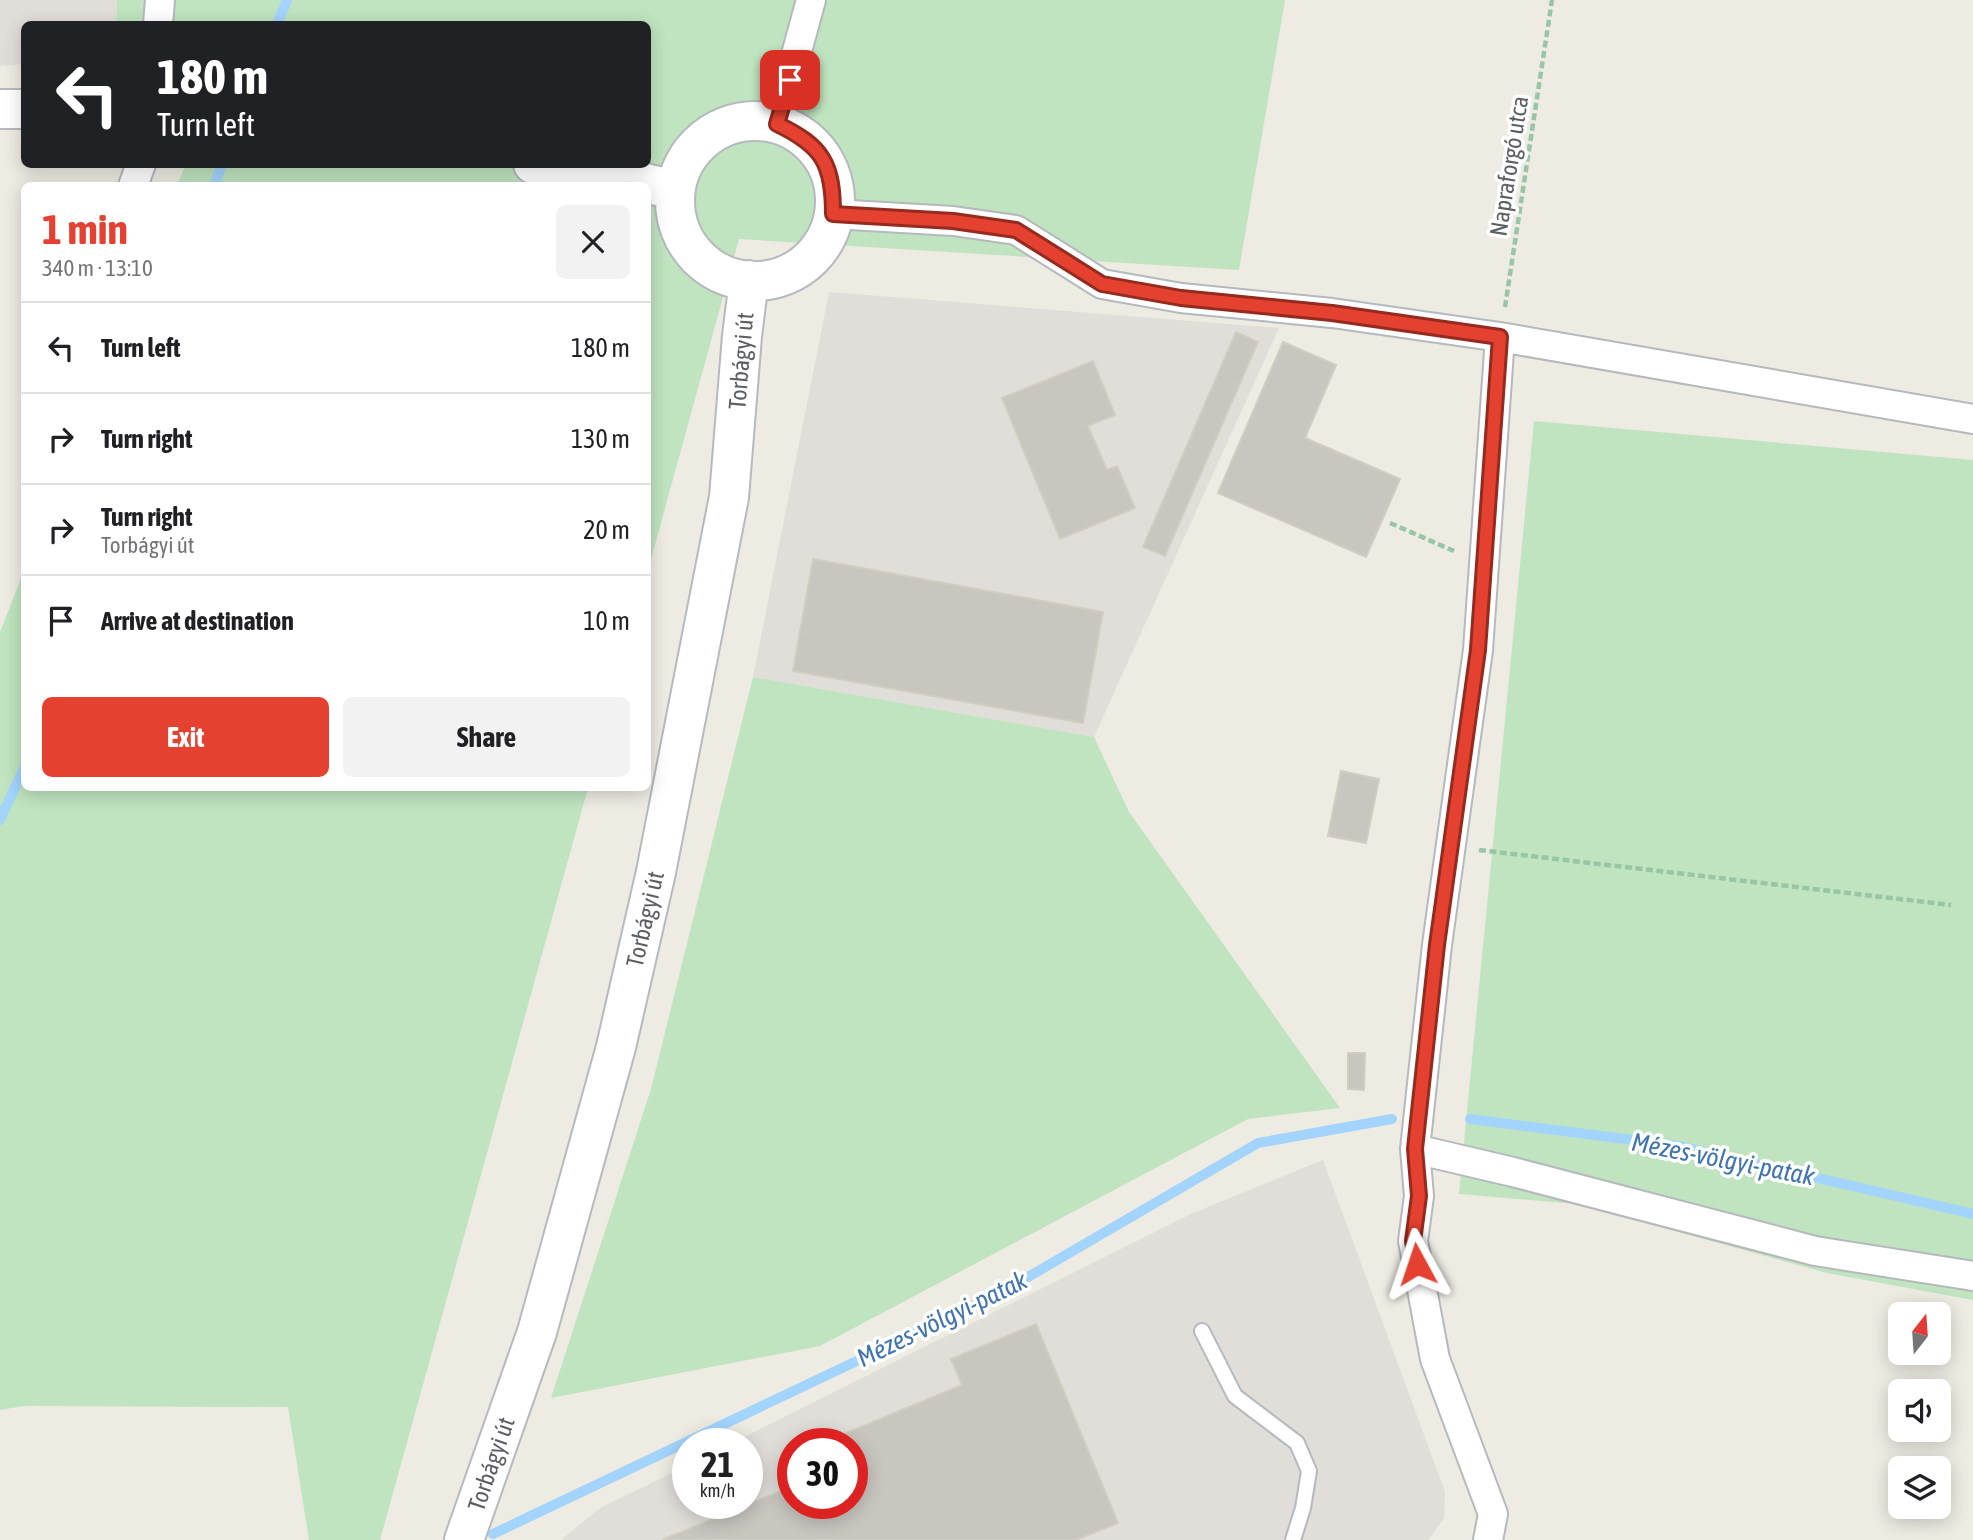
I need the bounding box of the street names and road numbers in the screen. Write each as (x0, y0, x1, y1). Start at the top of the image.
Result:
street label: Napraforgó utca (1485, 94, 1533, 238)
street label: Torbágyi út (723, 311, 759, 411)
street label: Torbágyi út (621, 868, 669, 970)
street label: Torbágyi út (462, 1413, 520, 1514)

